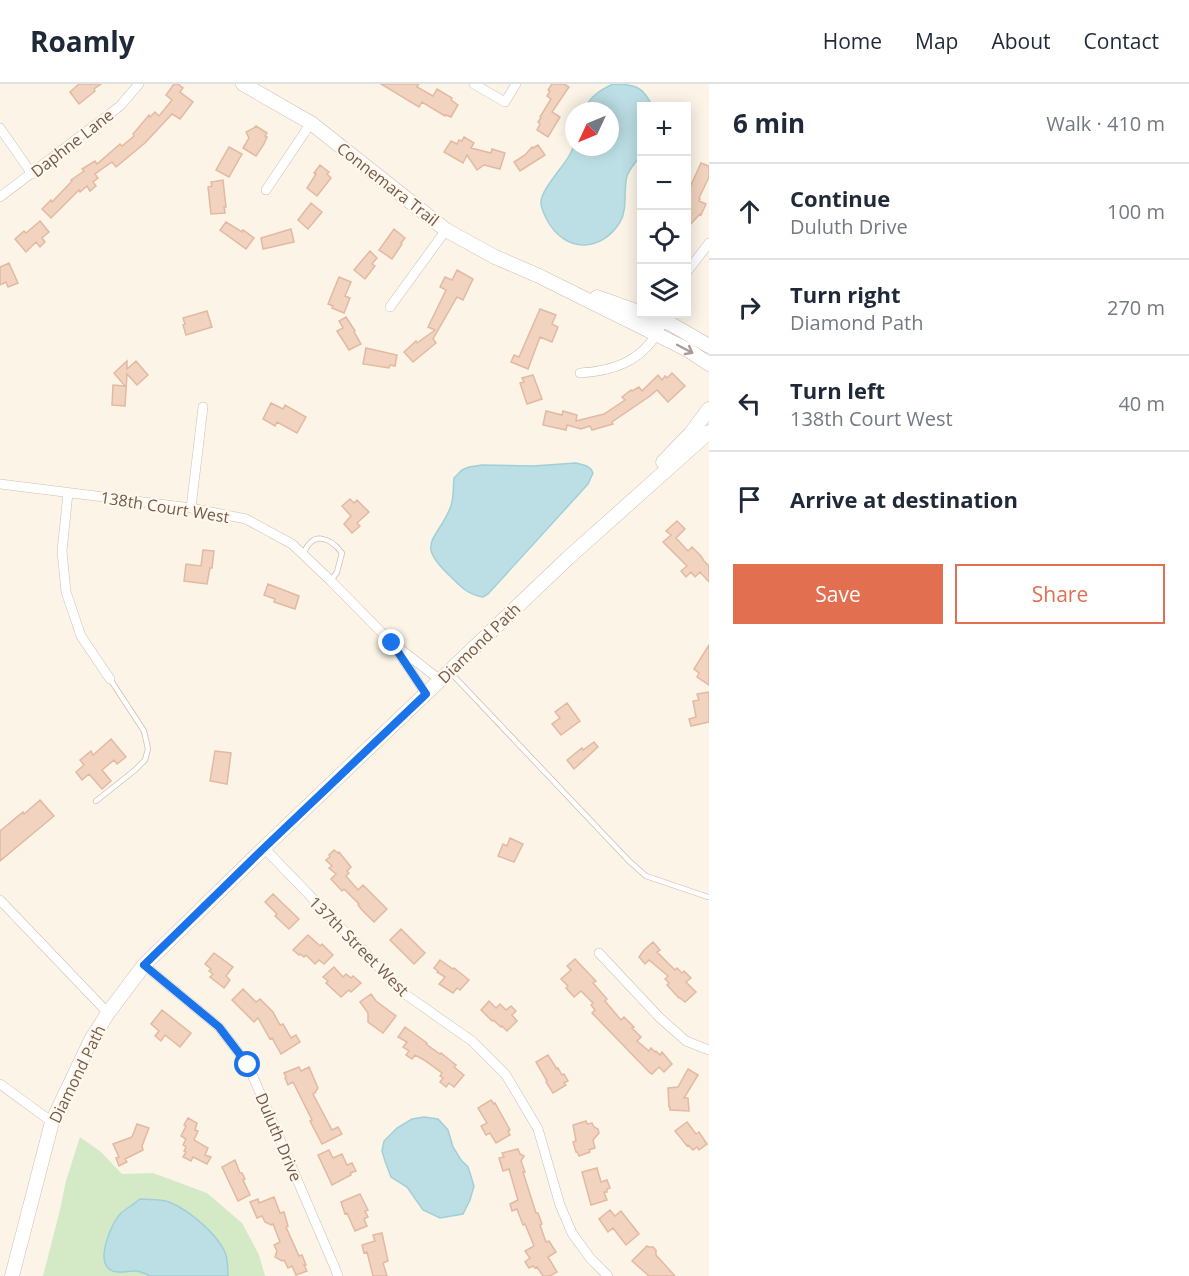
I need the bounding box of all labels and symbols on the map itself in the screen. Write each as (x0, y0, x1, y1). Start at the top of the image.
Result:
north arrow (565, 102, 619, 156)
street label: Daphne Lane (26, 104, 118, 182)
street label: Connemara Trail (332, 137, 444, 231)
one-way arrow (675, 344, 693, 355)
street label: 138th Court West (99, 486, 231, 528)
street label: Diamond Path (433, 598, 525, 688)
route end (378, 629, 404, 655)
street label: 137th Street West (304, 891, 414, 1001)
street label: Diamond Path (44, 1021, 110, 1127)
route start (234, 1051, 260, 1077)
street label: Duluth Drive (250, 1089, 308, 1185)

